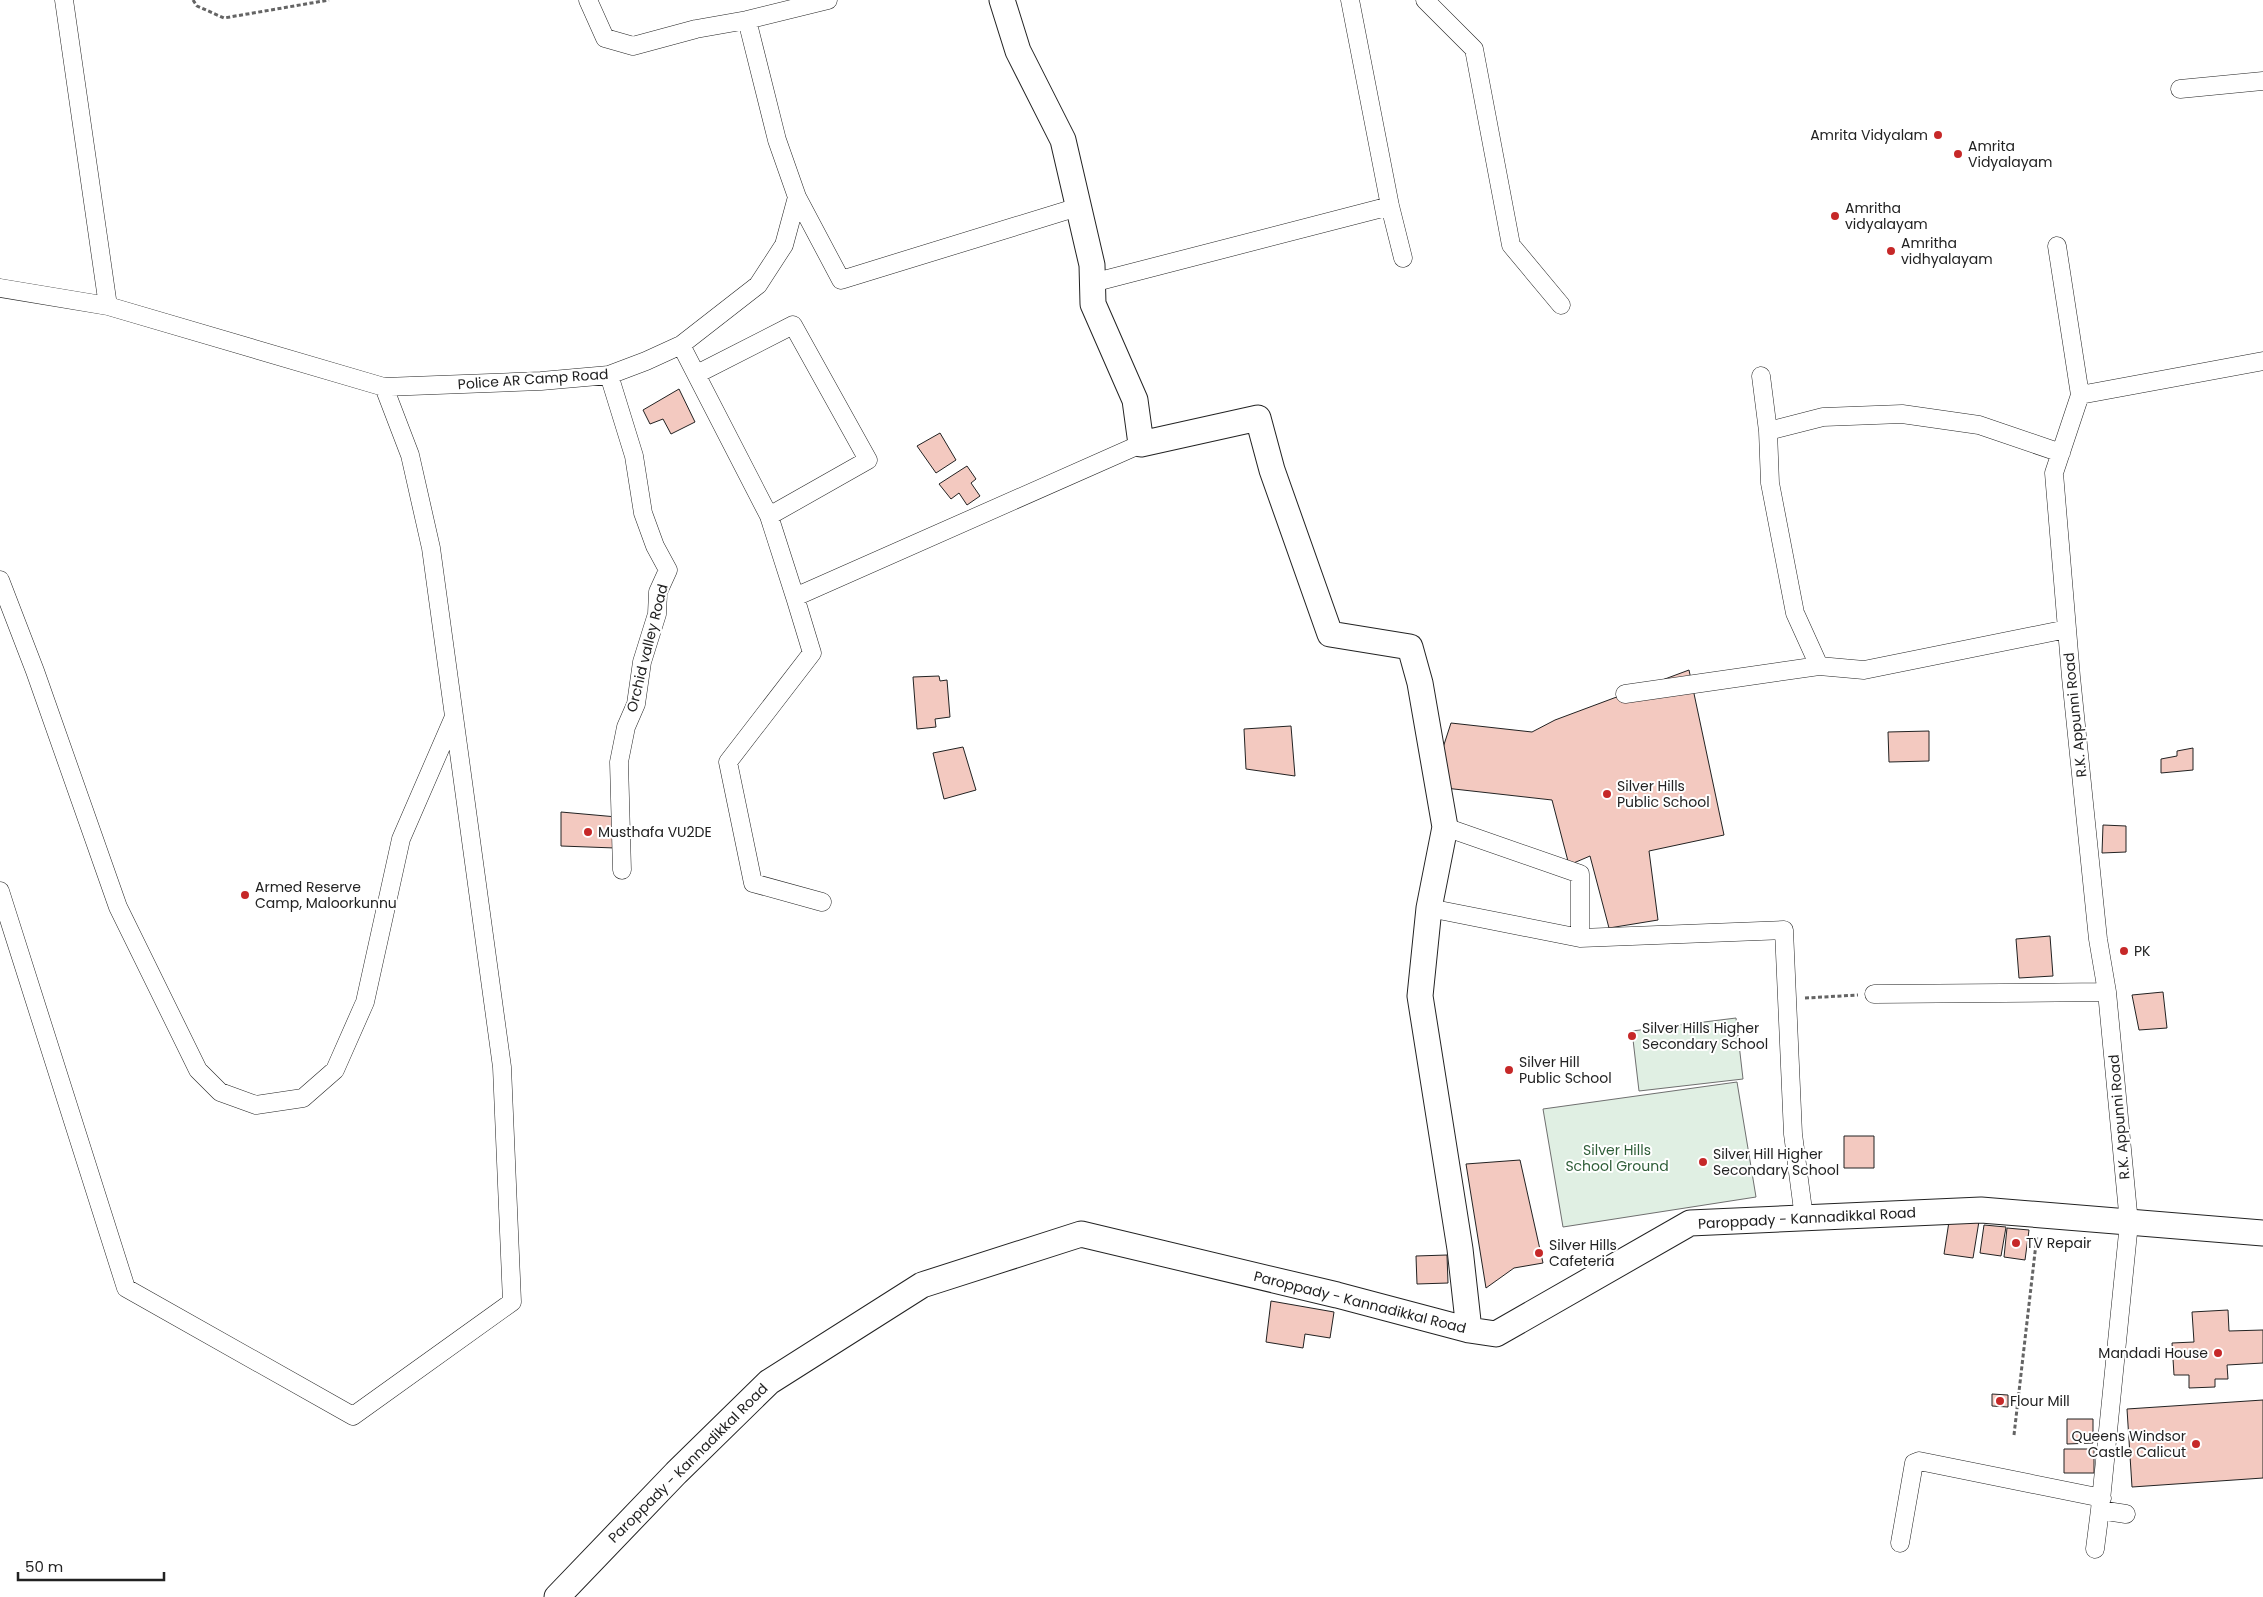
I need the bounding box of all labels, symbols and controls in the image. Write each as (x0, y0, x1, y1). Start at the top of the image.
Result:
place label: Amrita Vidyalam (1810, 125, 1928, 145)
marker: Amrita Vidyalam (1932, 129, 1944, 141)
place label: Amrita Vidyalayam (1968, 136, 2052, 172)
marker: Amrita Vidyalayam (1952, 148, 1964, 160)
place label: Amritha vidyalayam (1845, 198, 1928, 234)
marker: Amritha vidyalayam (1829, 210, 1841, 222)
place label: Amritha vidhyalayam (1901, 233, 1993, 269)
marker: Amritha vidhyalayam (1885, 245, 1897, 257)
street label: Police AR Camp Road (457, 364, 609, 394)
street label: Orchid valley Road (621, 582, 673, 714)
street label: R.K. Appunni Road (2059, 652, 2091, 778)
place label: Silver Hills Public School (1617, 776, 1710, 812)
marker: Silver Hills Public School (1601, 788, 1613, 800)
place label: Musthafa VU2DE (598, 822, 712, 842)
marker: Musthafa VU2DE (582, 826, 594, 838)
place label: Armed Reserve Camp, Maloorkunnu (255, 877, 397, 913)
marker: Armed Reserve Camp, Maloorkunnu (239, 889, 251, 901)
place label: PK (2134, 941, 2151, 961)
marker: PK (2118, 945, 2130, 957)
place label: Silver Hills Higher Secondary School (1642, 1018, 1768, 1054)
marker: Silver Hills Higher Secondary School (1626, 1030, 1638, 1042)
place label: Silver Hill Public School (1519, 1052, 1612, 1088)
street label: R.K. Appunni Road (2104, 1054, 2134, 1180)
marker: Silver Hill Public School (1503, 1064, 1515, 1076)
park label: Silver Hills School Ground (1565, 1140, 1669, 1176)
place label: Silver Hill Higher Secondary School (1713, 1144, 1839, 1180)
marker: Silver Hill Higher Secondary School (1697, 1156, 1709, 1168)
street label: Paroppady - Kannadikkal Road (1697, 1202, 1917, 1234)
place label: TV Repair (2026, 1233, 2092, 1253)
place label: Silver Hills Cafeteria (1549, 1235, 1617, 1271)
marker: TV Repair (2010, 1237, 2022, 1249)
marker: Silver Hills Cafeteria (1533, 1247, 1545, 1259)
street label: Paroppady - Kannadikkal Road (1252, 1266, 1468, 1338)
place label: Mandadi House (2098, 1343, 2208, 1363)
marker: Mandadi House (2212, 1347, 2224, 1359)
street label: Paroppady - Kannadikkal Road (604, 1379, 772, 1547)
place label: Flour Mill (2010, 1391, 2070, 1411)
marker: Flour Mill (1994, 1395, 2006, 1407)
place label: Queens Windsor Castle Calicut (2072, 1426, 2186, 1462)
marker: Queens Windsor Castle Calicut (2190, 1438, 2202, 1450)
scale bar (18, 1550, 164, 1582)
text: 50 m (25, 1556, 63, 1577)

